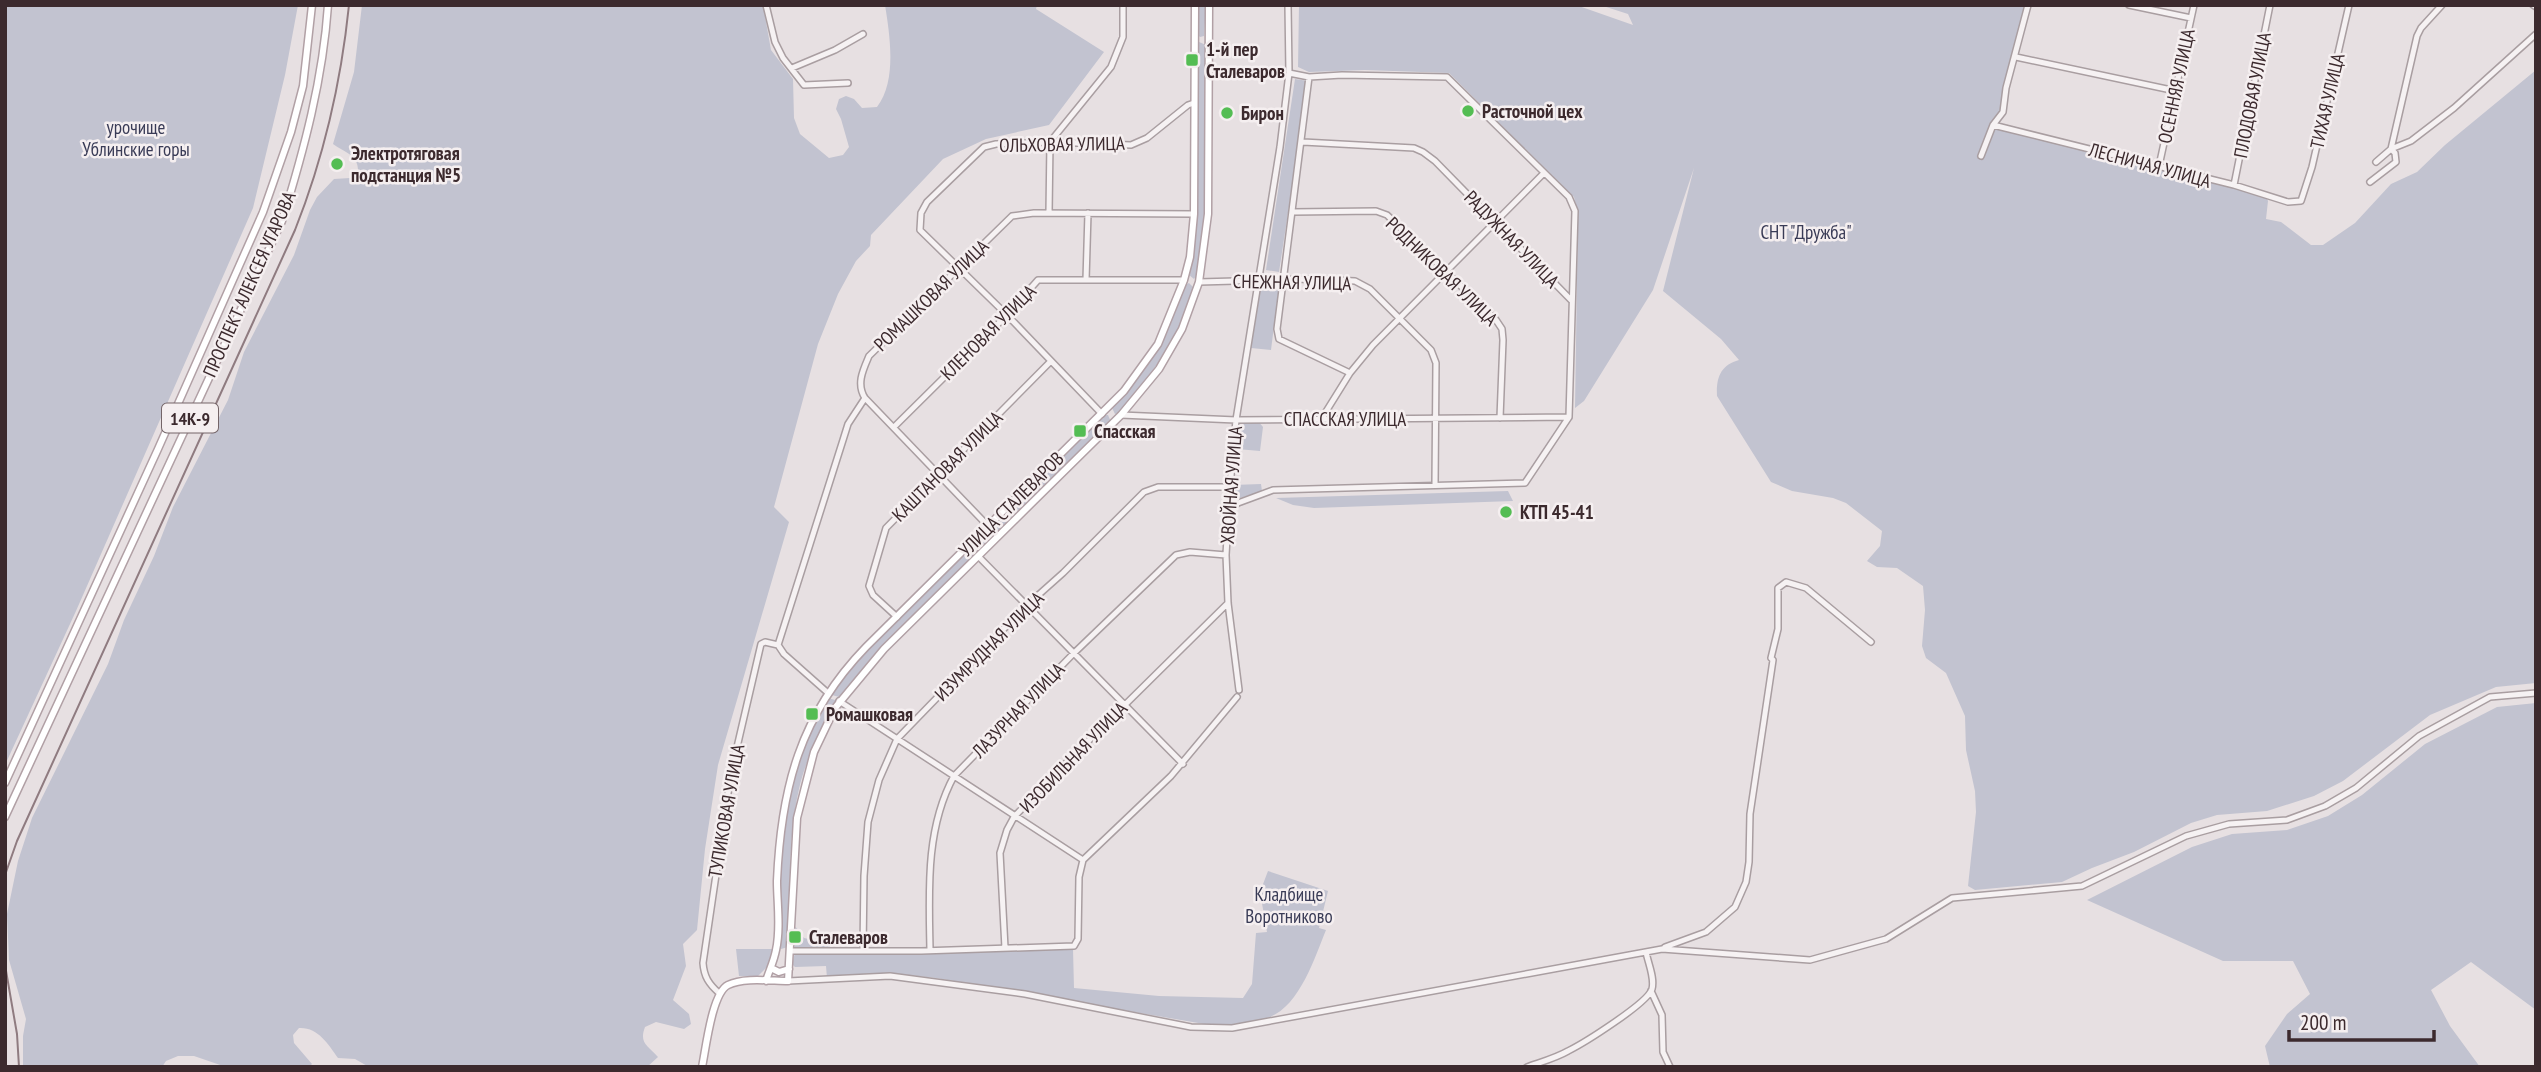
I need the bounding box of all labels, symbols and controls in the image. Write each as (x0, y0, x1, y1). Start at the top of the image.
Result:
street label: ОСЕННЯЯ УЛИЦА (2152, 27, 2200, 145)
street label: ПЛОДОВАЯ УЛИЦА (2228, 30, 2276, 160)
place label: 1-й пер Сталеваров (1206, 37, 1285, 83)
street label: ТИХАЯ УЛИЦА (2304, 51, 2350, 151)
marker: 1-й пер Сталеваров (1184, 52, 1200, 68)
place label: Расточной цех (1482, 99, 1583, 123)
place label: Бирон (1241, 101, 1284, 125)
marker: Расточной цех (1460, 103, 1476, 119)
marker: Бирон (1219, 105, 1235, 121)
park label: урочище Ублинские горы (82, 115, 190, 161)
street label: ОЛЬХОВАЯ УЛИЦА (999, 131, 1125, 157)
street label: ЛЕСНИЧАЯ УЛИЦА (2085, 137, 2214, 193)
place label: Электротяговая подстанция №5 (351, 141, 461, 187)
marker: Электротяговая подстанция №5 (329, 156, 345, 172)
street label: РАДУЖНАЯ УЛИЦА (1460, 185, 1564, 293)
street label: ПРОСПЕКТ АЛЕКСЕЯ УГАРОВА (197, 187, 301, 381)
street label: РОДНИКОВАЯ УЛИЦА (1381, 211, 1503, 331)
park label: СНТ "Дружба" (1760, 220, 1852, 244)
street label: РОМАШКОВАЯ УЛИЦА (868, 234, 994, 356)
street label: СНЕЖНАЯ УЛИЦА (1232, 269, 1352, 295)
street label: КЛЕНОВАЯ УЛИЦА (935, 279, 1041, 385)
road number: 14К-9 (162, 404, 218, 432)
street label: КАШТАНОВАЯ УЛИЦА (887, 406, 1007, 526)
street label: СПАССКАЯ УЛИЦА (1284, 407, 1406, 431)
place label: Спасская (1094, 419, 1156, 443)
marker: Спасская (1072, 423, 1088, 439)
street label: ХВОЙНАЯ УЛИЦА (1215, 425, 1247, 545)
street label: УЛИЦА СТАЛЕВАРОВ (953, 446, 1069, 562)
place label: КТП 45-41 (1520, 500, 1594, 524)
marker: КТП 45-41 (1498, 504, 1514, 520)
street label: ИЗУМРУДНАЯ УЛИЦА (929, 586, 1049, 706)
street label: ЛАЗУРНАЯ УЛИЦА (966, 657, 1069, 763)
street label: ИЗОБИЛЬНАЯ УЛИЦА (1014, 696, 1132, 818)
place label: Ромашковая (826, 702, 913, 726)
marker: Ромашковая (804, 706, 820, 722)
street label: ТУПИКОВАЯ УЛИЦА (702, 742, 750, 880)
park label: Кладбище Воротниково (1245, 882, 1333, 928)
place label: Сталеваров (809, 925, 888, 949)
marker: Сталеваров (787, 929, 803, 945)
scale bar (2289, 998, 2434, 1042)
text: 200 m (2300, 1009, 2346, 1036)

